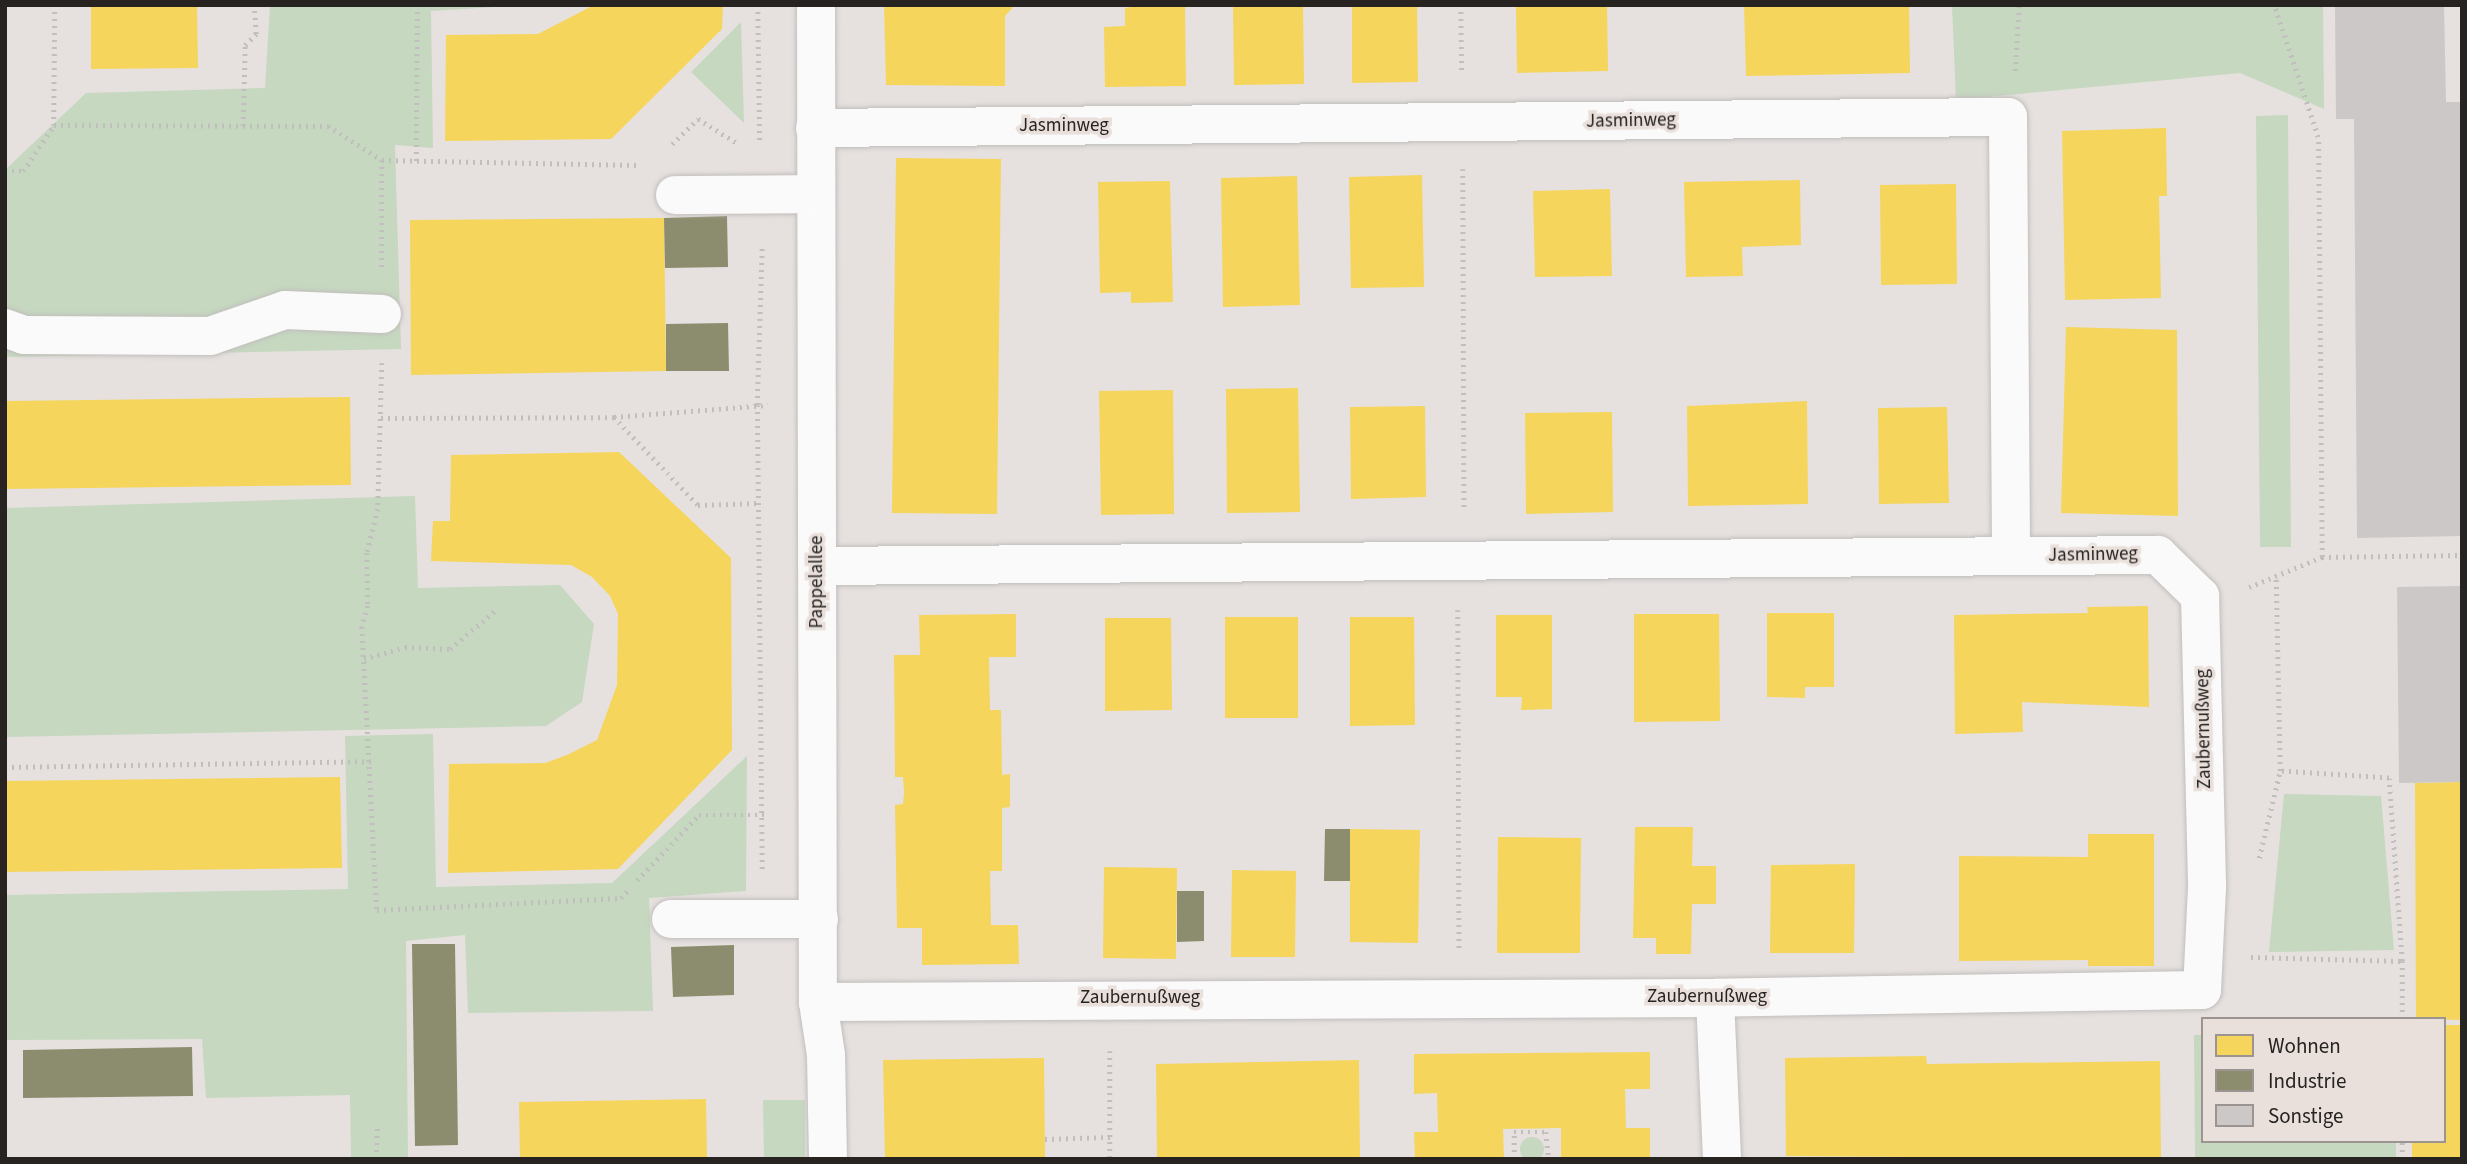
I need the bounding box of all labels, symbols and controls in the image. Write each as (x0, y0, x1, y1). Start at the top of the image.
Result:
street label: Jasminweg (1586, 109, 1676, 133)
street label: Jasminweg (1019, 115, 1109, 137)
street label: Pappelallee (806, 536, 828, 628)
street label: Jasminweg (2048, 543, 2138, 567)
street label: Zaubernußweg (2192, 669, 2216, 789)
street label: Zaubernußweg (1647, 986, 1767, 1008)
street label: Zaubernußweg (1080, 987, 1200, 1009)
legend (2201, 1017, 2446, 1143)
text: Wohnen (2268, 1031, 2341, 1061)
text: Industrie (2268, 1066, 2346, 1096)
text: Sonstige (2268, 1101, 2343, 1131)

